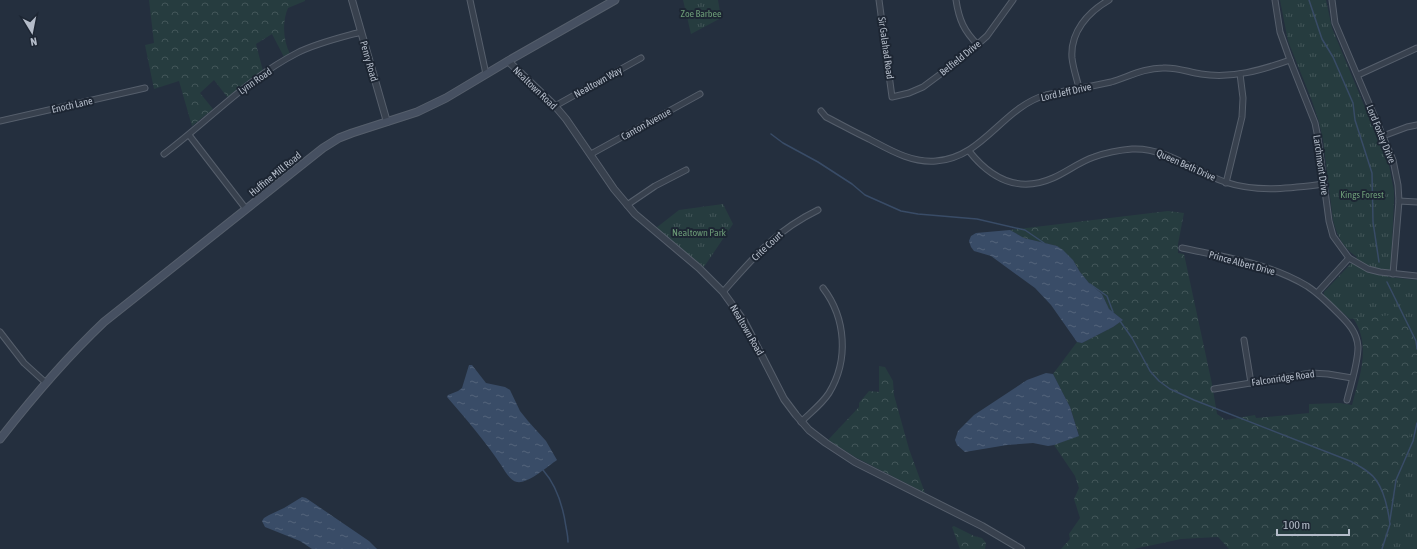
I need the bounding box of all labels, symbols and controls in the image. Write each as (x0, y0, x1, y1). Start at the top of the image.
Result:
park label: Zoe Barbee (680, 8, 722, 19)
north arrow (12, 12, 52, 52)
street label: Sir Galahad Road (876, 16, 896, 80)
text: N (29, 35, 38, 48)
street label: Belfield Drive (937, 38, 983, 78)
street label: Penry Road (358, 39, 380, 83)
street label: Nealtown Road (511, 64, 559, 112)
street label: Nealtown Way (572, 64, 624, 100)
street label: Lynn Road (236, 65, 274, 96)
street label: Lord Jeff Drive (1040, 81, 1093, 103)
street label: Enoch Lane (50, 95, 94, 115)
street label: Lord Foxley Drive (1364, 103, 1398, 165)
street label: Canton Avenue (619, 106, 673, 142)
street label: Larchmont Drive (1311, 134, 1331, 196)
street label: Queen Beth Drive (1155, 147, 1218, 183)
street label: Huffine Mill Road (247, 149, 303, 198)
park label: Kings Forest (1340, 189, 1384, 200)
park label: Nealtown Park (672, 227, 727, 238)
street label: Crite Court (749, 229, 785, 263)
street label: Prince Albert Drive (1208, 249, 1277, 277)
street label: Nealtown Road (728, 303, 766, 357)
street label: Falconridge Road (1251, 368, 1315, 388)
scale bar (1277, 511, 1349, 537)
text: 100 m (1283, 518, 1310, 532)

